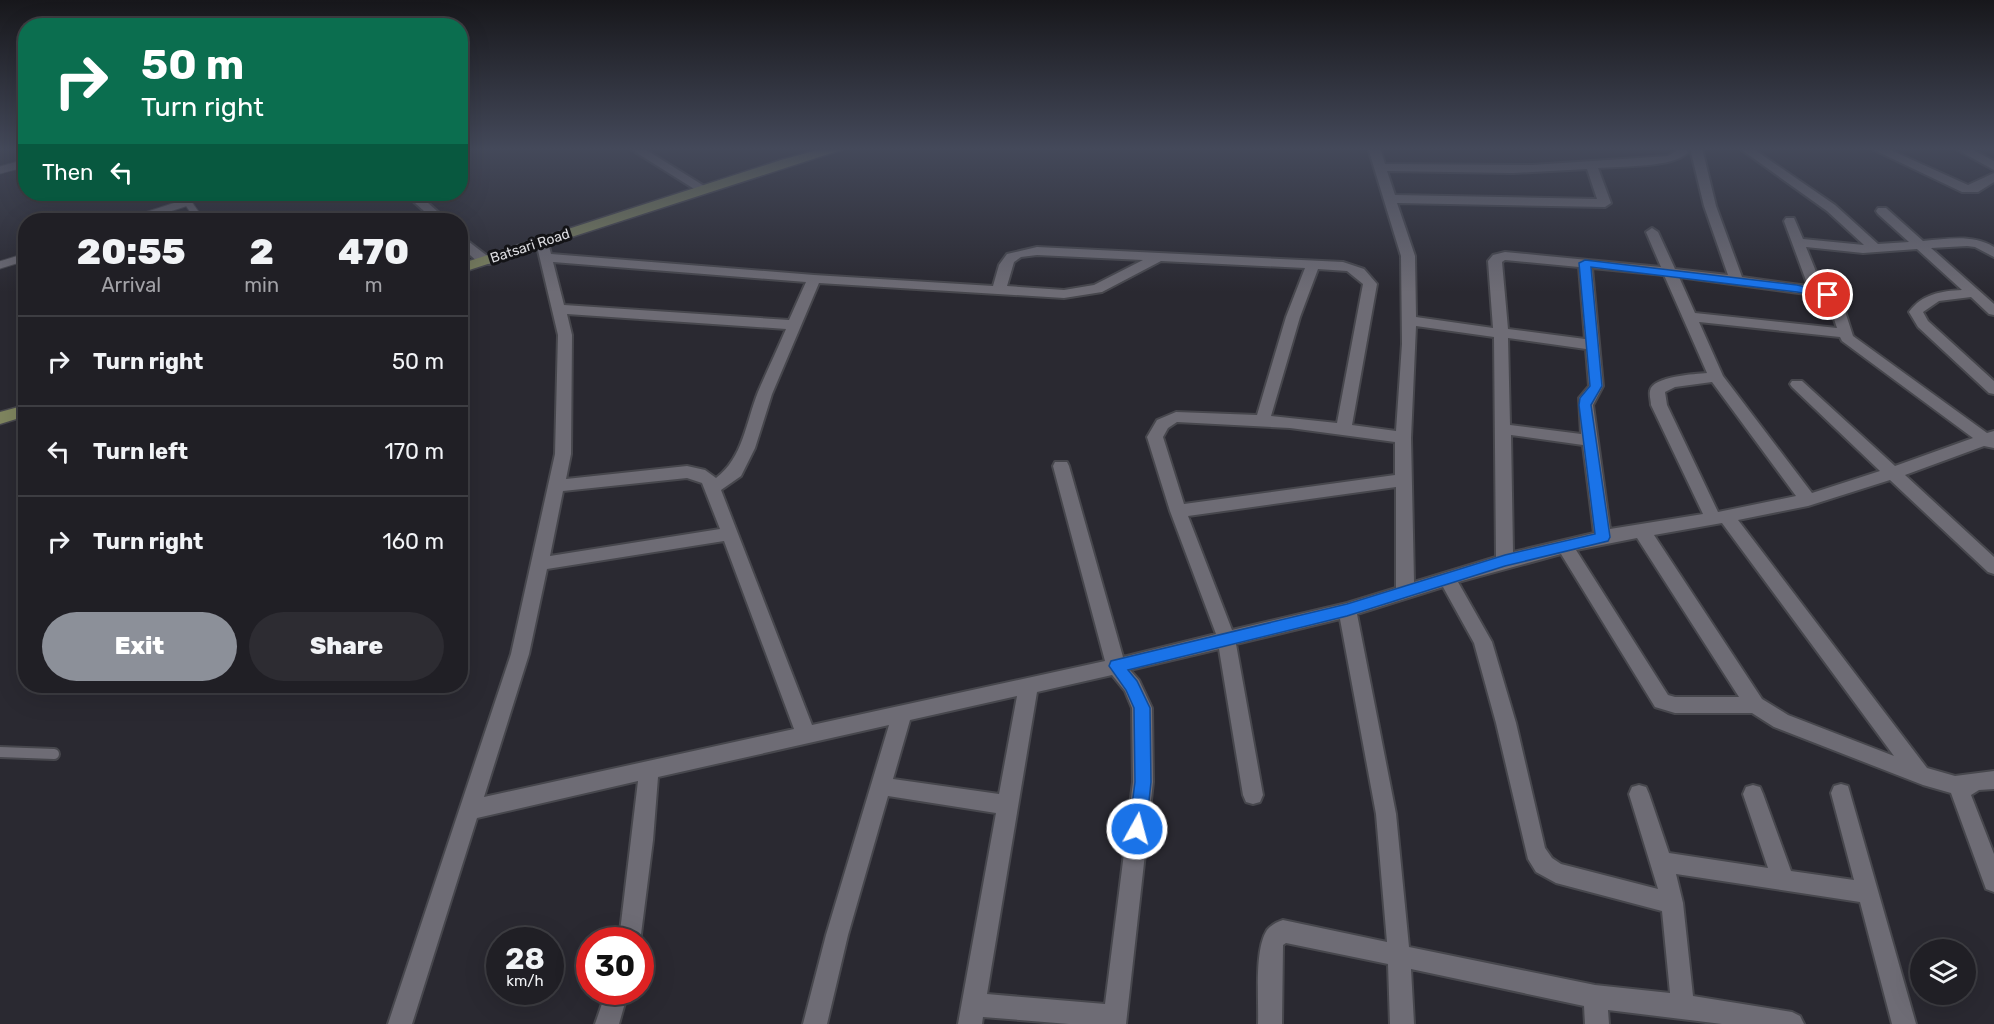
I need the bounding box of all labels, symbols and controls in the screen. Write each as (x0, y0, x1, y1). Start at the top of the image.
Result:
text: 50 m (141, 40, 244, 90)
icon: right (42, 42, 120, 120)
text: Turn right (141, 91, 264, 123)
icon: left (105, 156, 138, 189)
text: Then (42, 159, 93, 186)
street label: Batsari Road (488, 225, 572, 267)
text: 20:55 (77, 230, 186, 273)
text: 2 (250, 230, 274, 273)
text: 470 (338, 230, 409, 273)
pin (1802, 269, 1853, 320)
text: Arrival (101, 273, 161, 297)
text: min (244, 273, 279, 297)
text: m (365, 273, 382, 297)
icon: arrive (1811, 278, 1844, 311)
icon: right (42, 345, 75, 378)
text: Turn right (93, 348, 203, 375)
text: 50 m (392, 348, 444, 375)
icon: left (42, 435, 75, 468)
text: Turn left (93, 438, 188, 465)
text: 170 m (384, 438, 444, 465)
icon: right (42, 525, 75, 558)
text: Turn right (93, 528, 203, 555)
text: 160 m (382, 528, 444, 555)
button: Exit (42, 612, 237, 681)
button: Share (249, 612, 444, 681)
position arrow (1105, 797, 1169, 861)
speed limit sign: 30 (576, 927, 654, 1005)
map controls (1910, 939, 1976, 1005)
button: layers (1910, 939, 1976, 1005)
text: 28 (505, 941, 545, 977)
text: km/h (506, 972, 544, 990)

